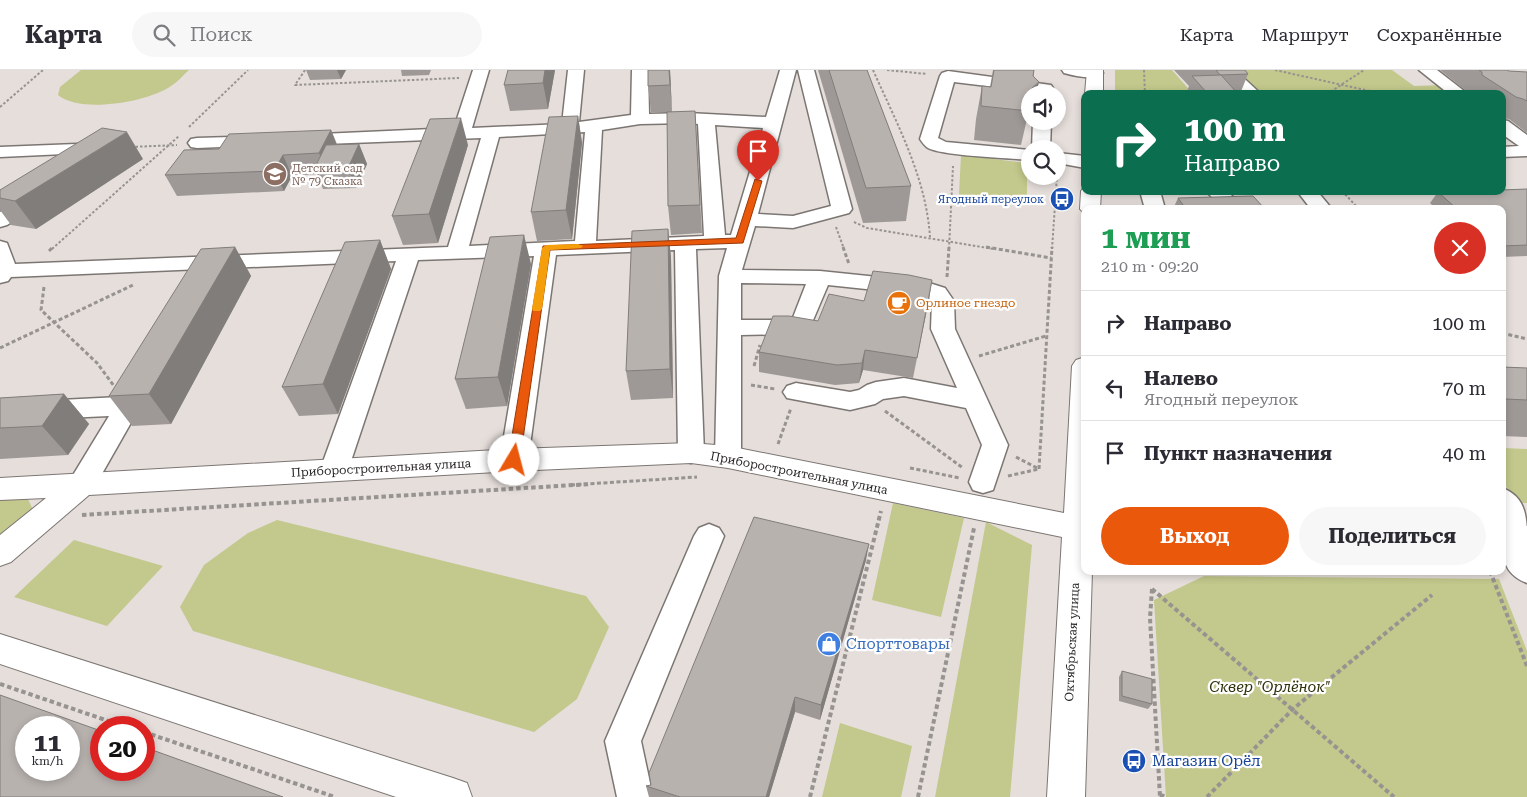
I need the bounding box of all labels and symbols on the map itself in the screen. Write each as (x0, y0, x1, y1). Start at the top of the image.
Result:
pin (737, 130, 779, 181)
school or university icon: Детский сад № 79 Сказка (262, 161, 288, 187)
place label: Детский сад № 79 Сказка (292, 162, 363, 188)
bus stop icon: Ягодный переулок (1049, 186, 1075, 212)
place label: Ягодный переулок (938, 193, 1044, 206)
cafe icon: Орлиное гнездо (886, 290, 912, 316)
place label: Орлиное гнездо (916, 296, 1015, 310)
position arrow (487, 433, 539, 485)
street label: Приборостроительная улица (709, 449, 889, 497)
street label: Приборостроительная улица (291, 456, 472, 480)
street label: Октябрьская улица (1062, 582, 1082, 702)
shop icon: Спорттовары (816, 631, 842, 657)
place label: Спорттовары (846, 635, 950, 653)
park label: Сквер "Орлёнок" (1209, 678, 1331, 696)
speed limit sign: 20 (90, 716, 155, 781)
bus stop icon: Магазин Орёл (1121, 748, 1147, 774)
place label: Магазин Орёл (1152, 752, 1261, 770)

